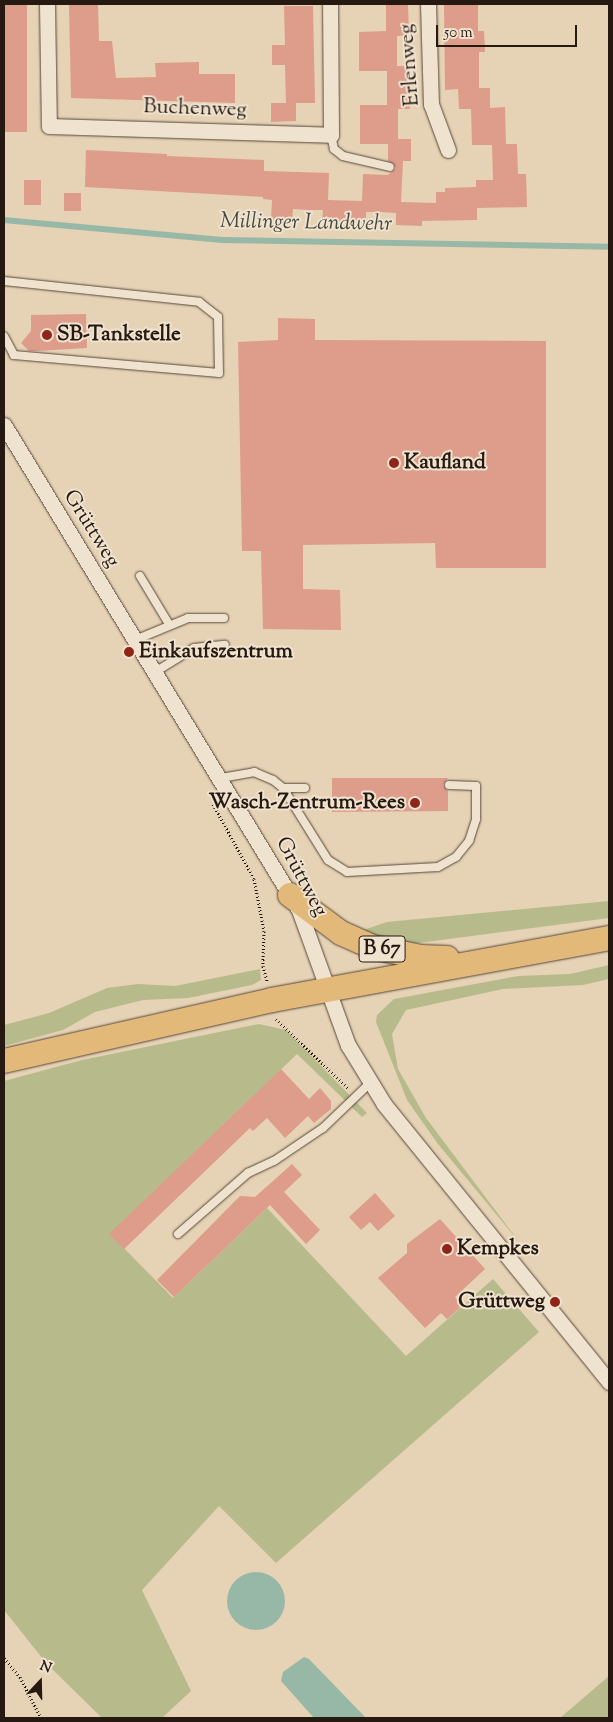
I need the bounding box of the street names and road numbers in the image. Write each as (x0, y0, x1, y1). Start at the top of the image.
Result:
street label: Erlenweg (395, 23, 425, 107)
street label: Buchenweg (143, 95, 247, 123)
street label: Grüttweg (57, 486, 125, 572)
street label: Grüttweg (270, 833, 332, 921)
road number: B 67 (358, 932, 406, 966)

